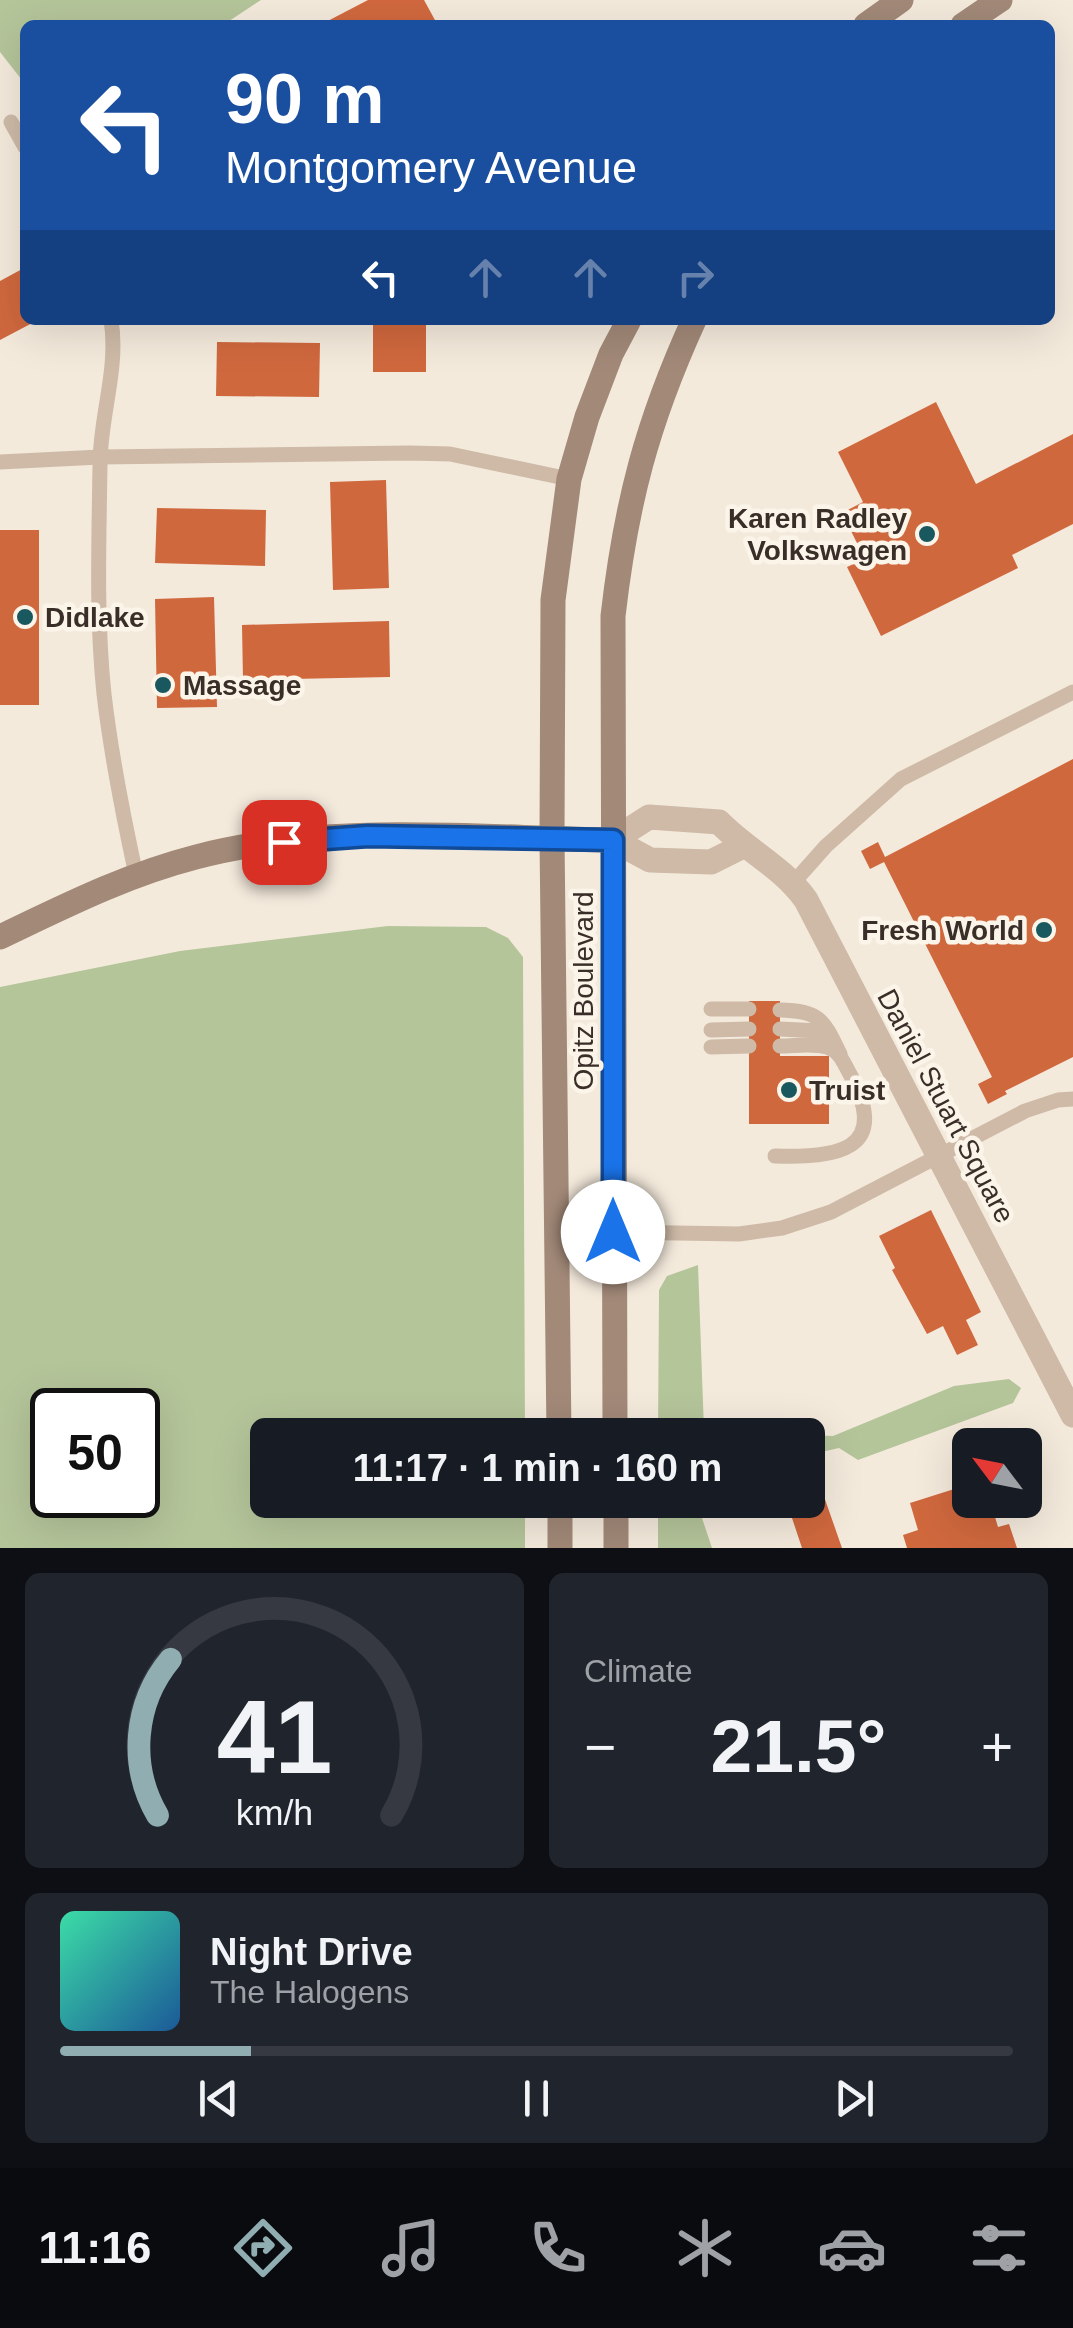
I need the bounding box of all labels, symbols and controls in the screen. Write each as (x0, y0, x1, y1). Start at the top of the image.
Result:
icon: left (60, 60, 190, 190)
text: 90 m (225, 60, 385, 138)
text: Montgomery Avenue (225, 142, 637, 193)
icon: left (353, 250, 408, 305)
icon: ahead (458, 250, 513, 305)
icon: ahead (563, 250, 618, 305)
icon: right (668, 250, 723, 305)
place label: Karen Radley Volkswagen (728, 503, 907, 566)
marker: Karen Radley Volkswagen (916, 523, 938, 545)
place label: Didlake (45, 602, 145, 633)
marker: Didlake (14, 606, 36, 628)
place label: Massage (183, 670, 301, 701)
marker: Massage (152, 674, 174, 696)
pin (242, 800, 327, 885)
icon: arrive (257, 815, 312, 870)
street label: Opitz Boulevard (568, 891, 599, 1091)
place label: Fresh World (861, 915, 1024, 946)
marker: Fresh World (1033, 919, 1055, 941)
street label: Daniel Stuart Square (871, 984, 1021, 1228)
place label: Truist (809, 1075, 885, 1106)
marker: Truist (778, 1079, 800, 1101)
position arrow (561, 1180, 665, 1284)
speed limit sign: 50 (30, 1388, 160, 1518)
north arrow (952, 1428, 1042, 1518)
map controls (952, 1428, 1042, 1518)
text: 11:17 · 1 min · 160 m (353, 1447, 722, 1489)
text: Climate (584, 1653, 692, 1689)
text: 41 (217, 1679, 332, 1795)
text: 21.5° (711, 1704, 886, 1788)
text: − (584, 1716, 616, 1778)
text: + (981, 1716, 1013, 1778)
text: km/h (236, 1793, 313, 1833)
text: Night Drive (210, 1931, 413, 1973)
text: The Halogens (210, 1974, 409, 2010)
icon: previous (191, 2071, 246, 2126)
icon: pause (509, 2071, 564, 2126)
icon: next (827, 2071, 882, 2126)
icon: directions (228, 2213, 298, 2283)
icon: music (376, 2213, 446, 2283)
icon: phone (523, 2213, 593, 2283)
icon: climate (670, 2213, 740, 2283)
icon: car (817, 2213, 887, 2283)
icon: filters (964, 2213, 1034, 2283)
text: 11:16 (39, 2222, 151, 2273)

